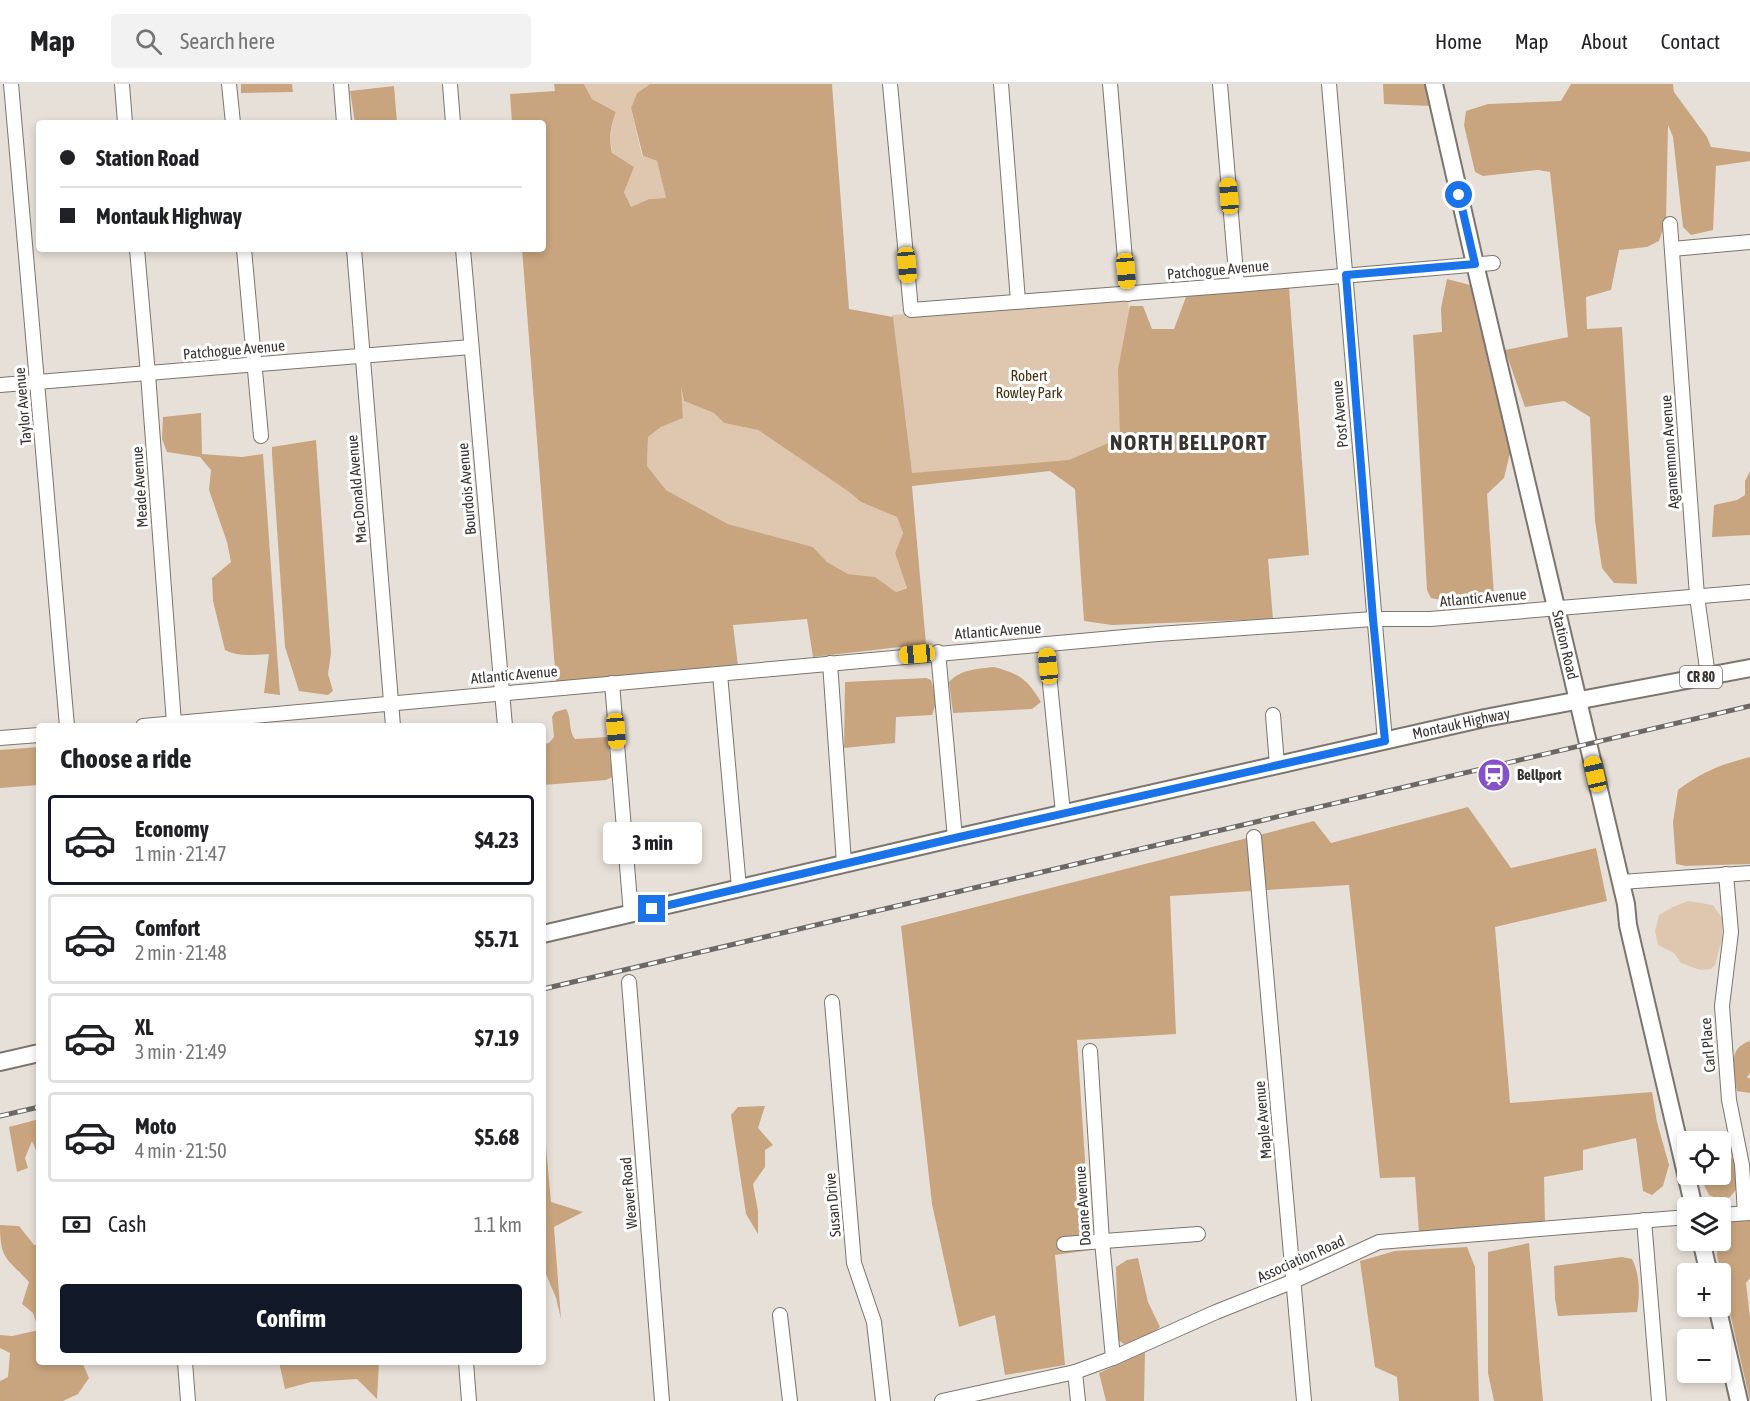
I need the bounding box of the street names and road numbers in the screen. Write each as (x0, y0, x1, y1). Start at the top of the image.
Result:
street label: Patchogue Avenue (1166, 257, 1270, 282)
street label: Patchogue Avenue (182, 337, 286, 362)
street label: Taylor Avenue (11, 366, 34, 445)
street label: Post Avenue (1328, 380, 1351, 448)
street label: Agamemnon Avenue (1657, 394, 1682, 510)
street label: Mac Donald Avenue (343, 434, 370, 544)
street label: Bourdois Avenue (454, 442, 479, 536)
street label: Meade Avenue (128, 446, 151, 528)
street label: Atlantic Avenue (1439, 585, 1527, 610)
street label: Station Road (1549, 609, 1582, 681)
street label: Atlantic Avenue (954, 619, 1042, 642)
street label: Atlantic Avenue (470, 662, 558, 687)
road number: CR 80 (1680, 666, 1722, 688)
street label: Montauk Highway (1411, 704, 1511, 742)
street label: Carl Place (1697, 1017, 1718, 1073)
street label: Maple Avenue (1251, 1080, 1274, 1160)
street label: Weaver Road (617, 1156, 640, 1230)
street label: Doane Avenue (1071, 1165, 1094, 1247)
street label: Susan Drive (821, 1172, 844, 1238)
street label: Association Road (1255, 1232, 1347, 1285)

